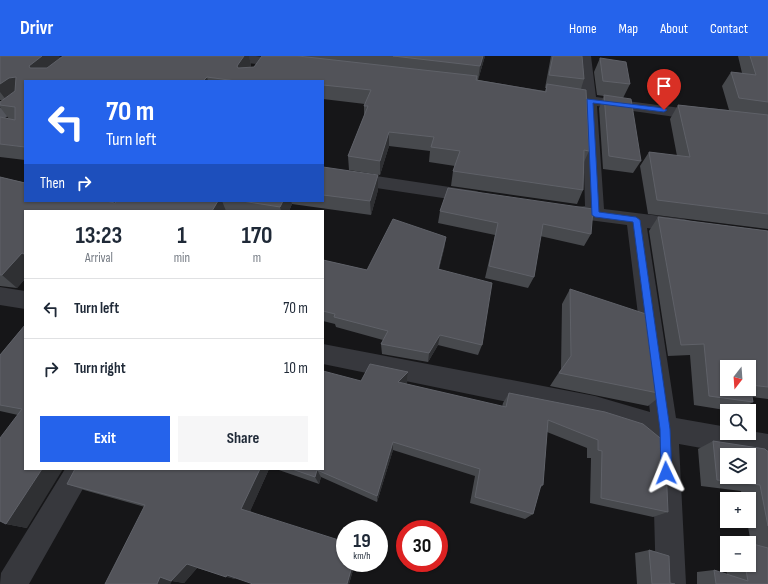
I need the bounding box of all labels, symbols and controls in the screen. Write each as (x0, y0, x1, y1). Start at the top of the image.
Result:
text: Drivr (20, 17, 53, 40)
text: Home (569, 20, 597, 37)
text: Map (619, 20, 638, 37)
text: About (660, 20, 688, 37)
text: Contact (710, 20, 748, 37)
pin (647, 69, 681, 110)
icon: arrive (653, 75, 675, 97)
text: 70 m (106, 95, 154, 128)
icon: left (40, 96, 92, 148)
text: Turn left (106, 129, 157, 150)
icon: right (73, 172, 95, 194)
text: Then (40, 174, 65, 193)
text: 13:23 (75, 221, 122, 250)
text: 1 (177, 221, 187, 250)
text: 170 (242, 221, 273, 250)
text: Arrival (85, 250, 113, 266)
text: min (174, 250, 190, 266)
text: m (253, 250, 261, 266)
icon: left (40, 298, 62, 320)
text: Turn left (74, 299, 119, 318)
text: 70 m (283, 299, 308, 318)
icon: right (40, 358, 62, 380)
text: Turn right (74, 359, 126, 378)
text: 10 m (284, 359, 308, 378)
north arrow (720, 360, 756, 396)
map controls (720, 360, 756, 572)
button: search (720, 404, 756, 440)
button: Exit (40, 416, 170, 462)
button: Share (178, 416, 308, 462)
button: layers (720, 448, 756, 484)
position arrow (645, 452, 687, 494)
button: + (720, 492, 756, 528)
speed limit sign: 30 (396, 520, 448, 572)
text: 19 (353, 529, 371, 553)
button: − (720, 536, 756, 572)
text: km/h (353, 550, 371, 562)

